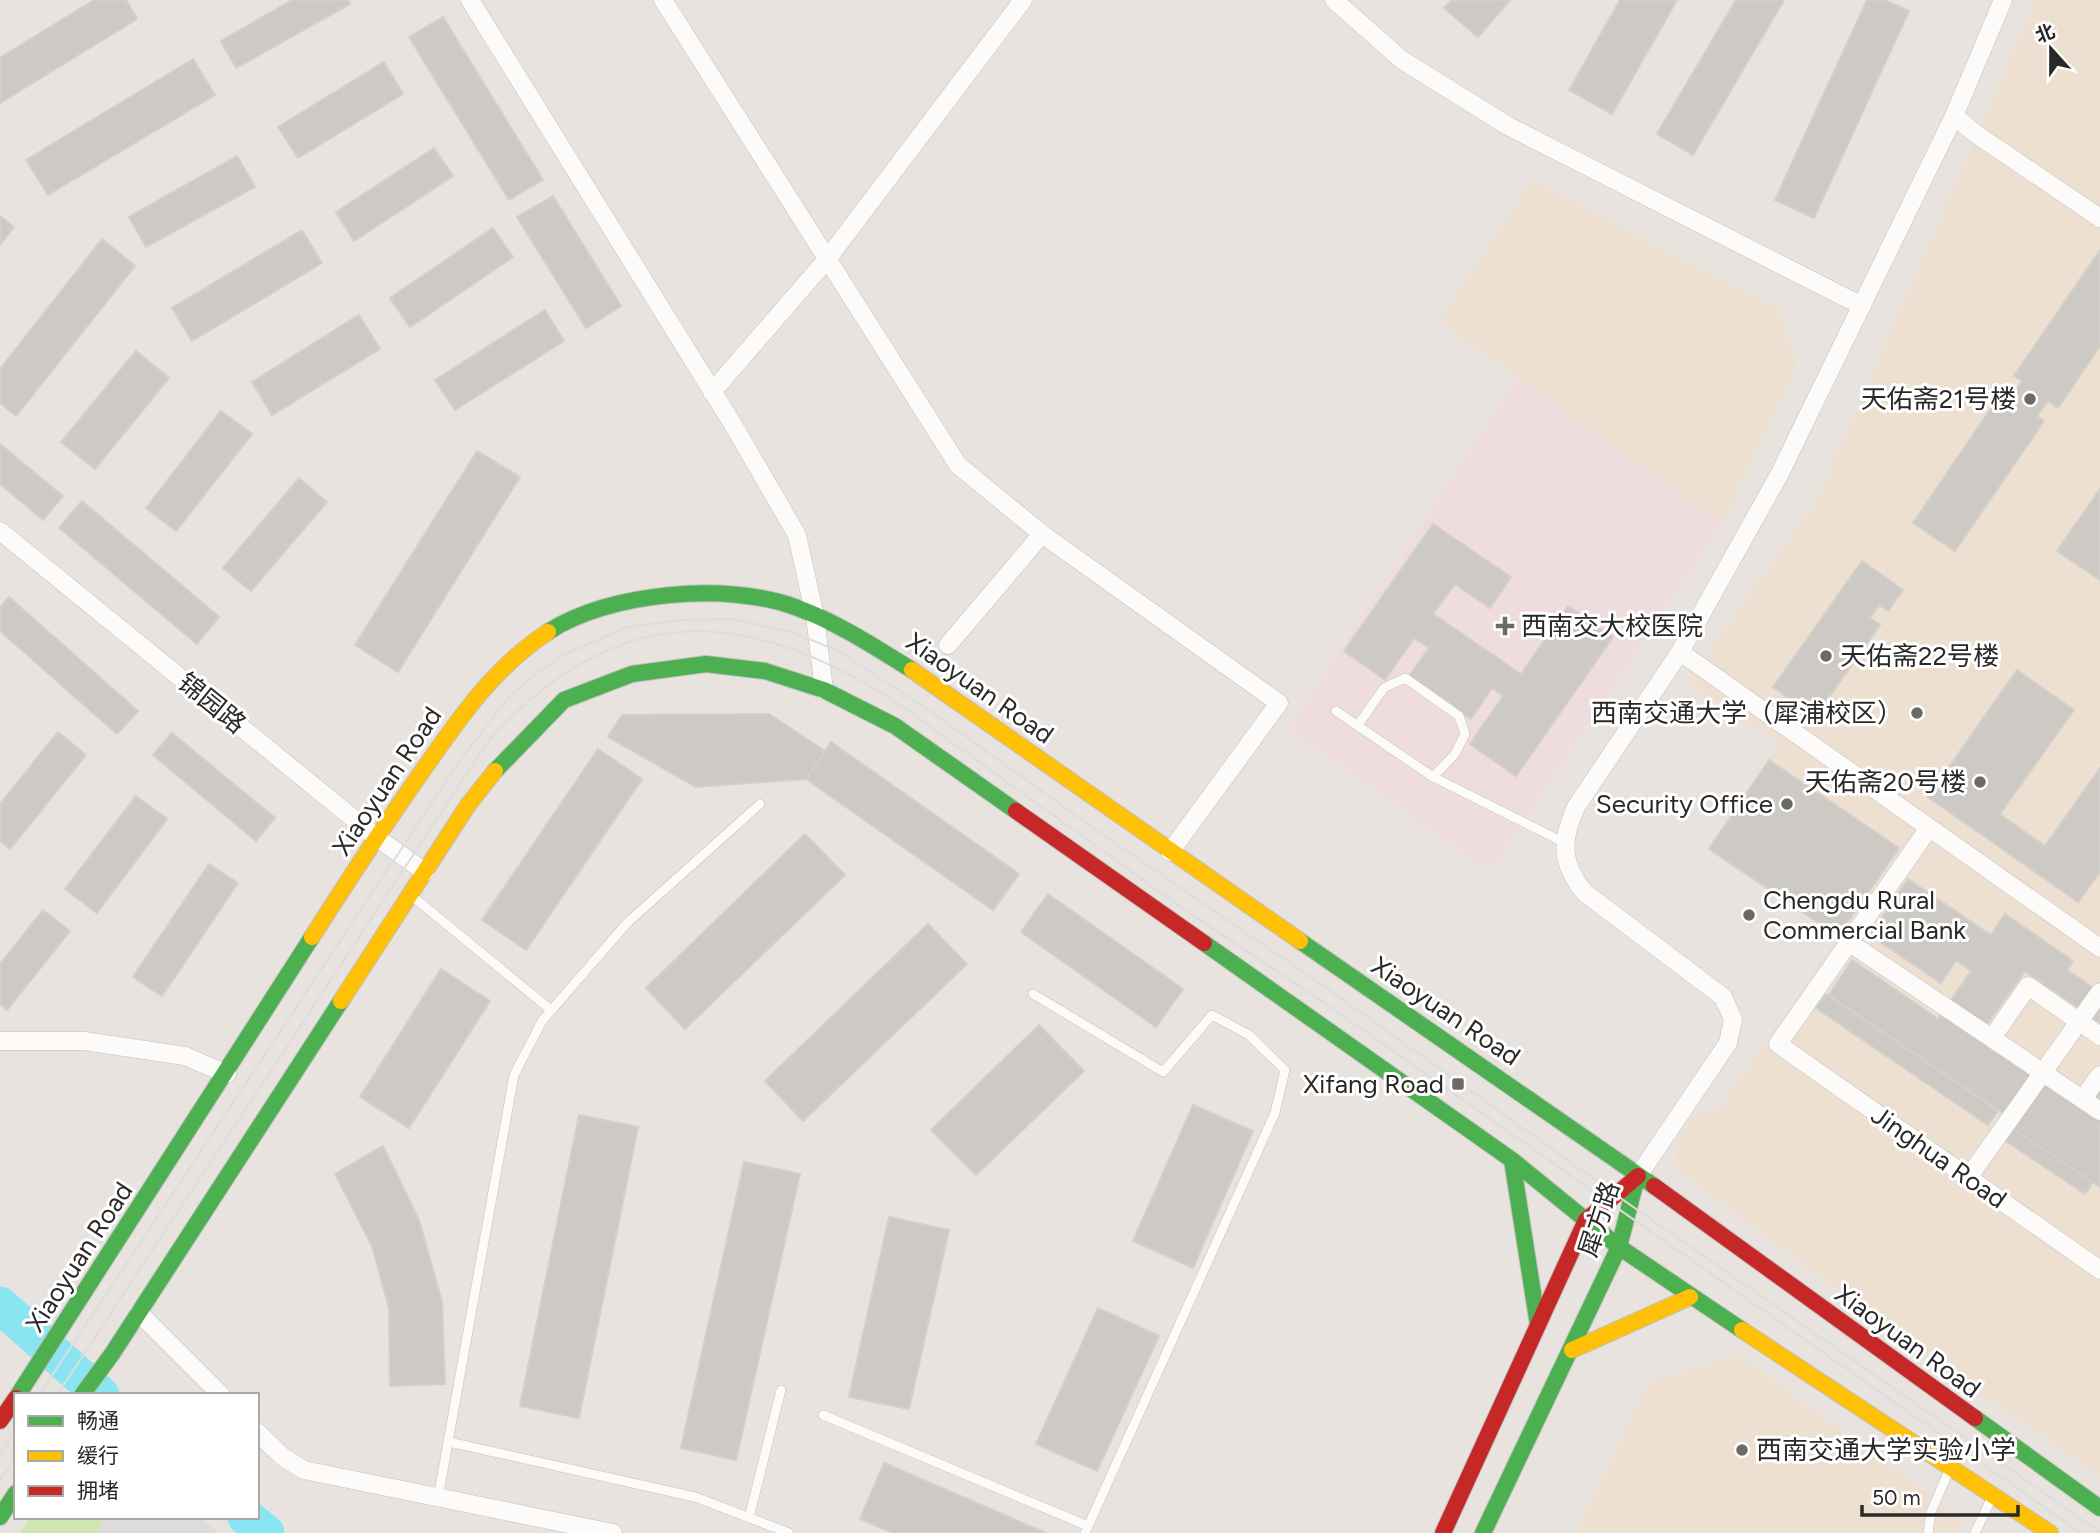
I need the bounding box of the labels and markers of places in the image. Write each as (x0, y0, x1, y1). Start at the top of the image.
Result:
place label: 天佑斋21号楼 (1861, 383, 2016, 415)
marker: 天佑斋21号楼 (2022, 391, 2038, 407)
place label: 西南交大校医院 (1521, 610, 1703, 642)
marker: 西南交大校医院 (1495, 616, 1515, 636)
place label: 天佑斋22号楼 (1840, 640, 1999, 672)
marker: 天佑斋22号楼 (1818, 648, 1834, 664)
place label: 西南交通大学（犀浦校区） (1591, 697, 1903, 729)
marker: 西南交通大学（犀浦校区） (1909, 705, 1925, 721)
place label: 天佑斋20号楼 (1805, 766, 1966, 798)
marker: 天佑斋20号楼 (1972, 774, 1988, 790)
place label: Security Office (1596, 788, 1773, 820)
marker: Security Office (1779, 796, 1795, 812)
place label: Chengdu Rural Commercial Bank (1763, 884, 1966, 946)
marker: Chengdu Rural Commercial Bank (1741, 907, 1757, 923)
place label: Xifang Road (1303, 1068, 1444, 1100)
marker: Xifang Road (1450, 1076, 1466, 1092)
place label: 西南交通大学实验小学 (1756, 1434, 2016, 1466)
marker: 西南交通大学实验小学 (1734, 1442, 1750, 1458)

